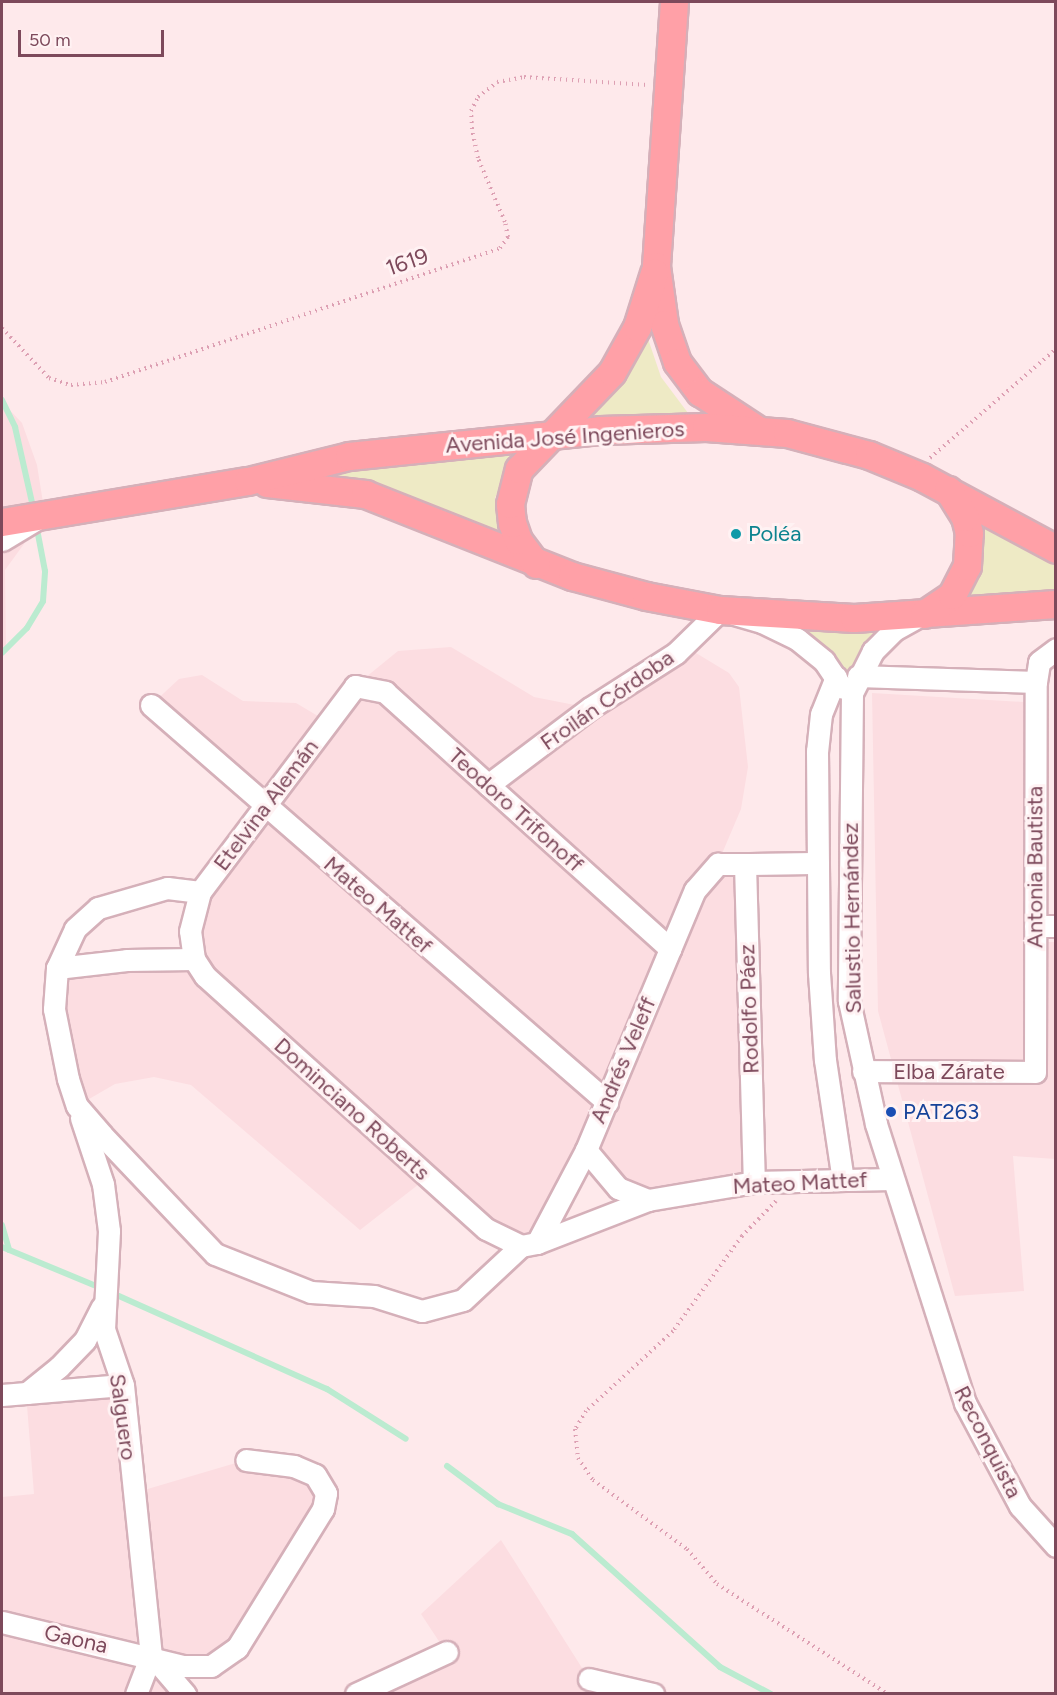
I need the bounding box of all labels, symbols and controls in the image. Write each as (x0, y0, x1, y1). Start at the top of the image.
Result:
scale bar (21, 18, 166, 56)
text: 50 m (29, 29, 71, 51)
street label: 1619 (382, 243, 432, 281)
street label: Avenida José Ingenieros (445, 415, 685, 459)
place label: Poléa (748, 521, 801, 547)
marker: Poléa (729, 527, 743, 541)
street label: Froilán Córdoba (535, 644, 679, 756)
street label: Etelvina Alemán (208, 734, 324, 876)
street label: Teodoro Trifonoff (443, 742, 589, 878)
street label: Antonia Bautista (1022, 786, 1048, 948)
street label: Salustio Hernández (837, 822, 867, 1014)
street label: Mateo Mattef (318, 851, 438, 959)
street label: Rodolfo Páez (734, 944, 764, 1074)
street label: Andrés Veleff (585, 993, 661, 1127)
street label: Dominciano Roberts (269, 1032, 435, 1186)
street label: Elba Zárate (893, 1059, 1005, 1085)
place label: PAT263 (903, 1099, 979, 1125)
marker: PAT263 (884, 1105, 898, 1119)
street label: Mateo Mattef (732, 1166, 868, 1200)
street label: Salguero (104, 1372, 142, 1462)
street label: Reconquista (948, 1381, 1028, 1503)
street label: Gaona (42, 1619, 110, 1659)

